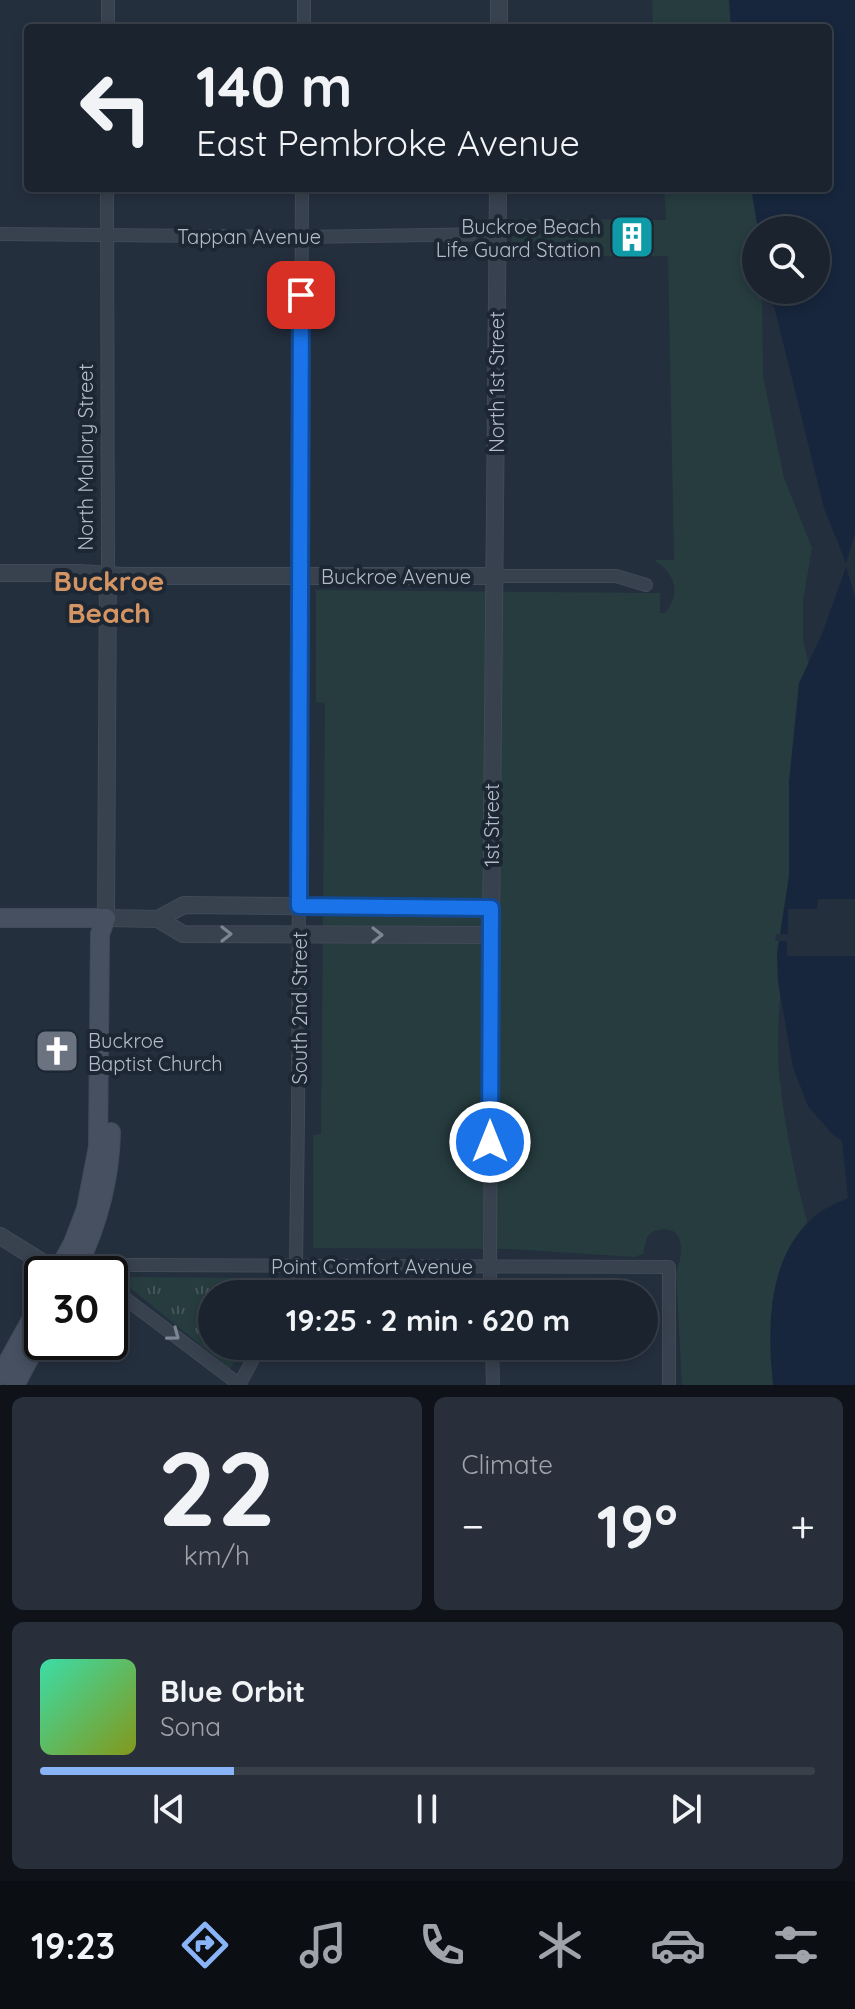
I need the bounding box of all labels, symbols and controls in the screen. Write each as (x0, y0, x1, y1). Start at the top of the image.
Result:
text: 140 m (196, 51, 352, 121)
icon: left (64, 56, 168, 160)
text: East Pembroke Avenue (196, 120, 580, 165)
building icon: Buckroe Beach Life Guard Station (608, 213, 656, 261)
place label: Buckroe Beach Life Guard Station (436, 214, 601, 262)
map controls (742, 216, 830, 304)
button: search (742, 216, 830, 304)
street label: Tappan Avenue (177, 224, 321, 249)
pin (267, 261, 335, 329)
icon: arrive (279, 273, 323, 317)
street label: North 1st Street (484, 311, 509, 453)
street label: North Mallory Street (73, 363, 98, 550)
district label: Buckroe Beach (54, 563, 164, 630)
street label: Buckroe Avenue (321, 564, 471, 589)
street label: 1st Street (479, 783, 504, 867)
one-way arrow (220, 926, 233, 943)
one-way arrow (371, 926, 384, 944)
street label: South 2nd Street (287, 931, 312, 1085)
church icon: Buckroe Baptist Church (33, 1027, 81, 1075)
place label: Buckroe Baptist Church (88, 1028, 223, 1076)
position arrow (448, 1100, 532, 1184)
street label: Point Comfort Avenue (271, 1254, 473, 1279)
speed limit sign: 30 (24, 1256, 128, 1360)
text: 19:25 · 2 min · 620 m (286, 1301, 570, 1339)
one-way arrow (165, 1325, 179, 1340)
text: 22 (158, 1422, 276, 1552)
text: Climate (462, 1448, 553, 1481)
text: 19° (597, 1488, 678, 1563)
text: − (462, 1498, 484, 1553)
text: + (790, 1498, 815, 1553)
text: km/h (184, 1539, 250, 1572)
text: Blue Orbit (160, 1672, 305, 1710)
text: Sona (160, 1710, 221, 1743)
icon: previous (147, 1787, 191, 1831)
icon: pause (405, 1787, 449, 1831)
icon: next (664, 1787, 708, 1831)
icon: directions (177, 1917, 233, 1973)
icon: music (295, 1917, 351, 1973)
icon: phone (414, 1917, 470, 1973)
icon: climate (532, 1917, 588, 1973)
icon: car (650, 1917, 706, 1973)
icon: filters (768, 1917, 824, 1973)
text: 19:23 (31, 1923, 115, 1968)

